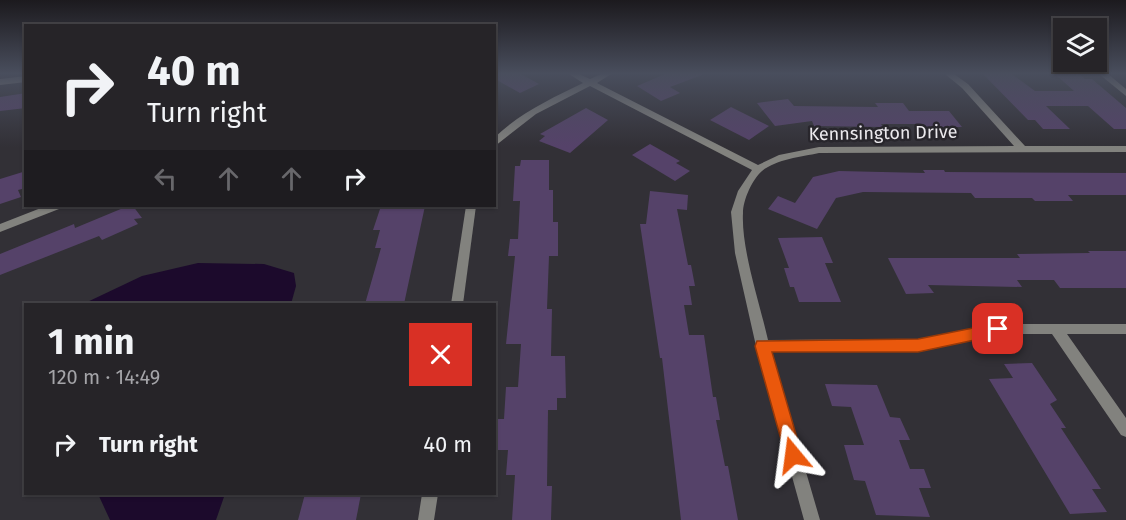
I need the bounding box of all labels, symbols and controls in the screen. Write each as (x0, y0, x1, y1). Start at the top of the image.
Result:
map controls (1053, 18, 1107, 72)
button: layers (1053, 18, 1107, 72)
text: 40 m (147, 46, 241, 96)
icon: right (48, 48, 126, 126)
text: Turn right (147, 97, 267, 129)
street label: Kennsington Drive (808, 121, 958, 145)
icon: left (149, 162, 182, 195)
icon: ahead (212, 162, 245, 195)
icon: ahead (275, 162, 308, 195)
icon: right (338, 162, 371, 195)
pin (972, 303, 1023, 354)
icon: arrive (981, 312, 1014, 345)
text: 1 min (48, 320, 135, 364)
button: close (409, 323, 472, 386)
text: 120 m · 14:49 (48, 365, 160, 389)
position arrow (761, 423, 825, 487)
icon: right (48, 428, 81, 461)
text: Turn right (99, 431, 198, 458)
text: 40 m (423, 431, 472, 458)

